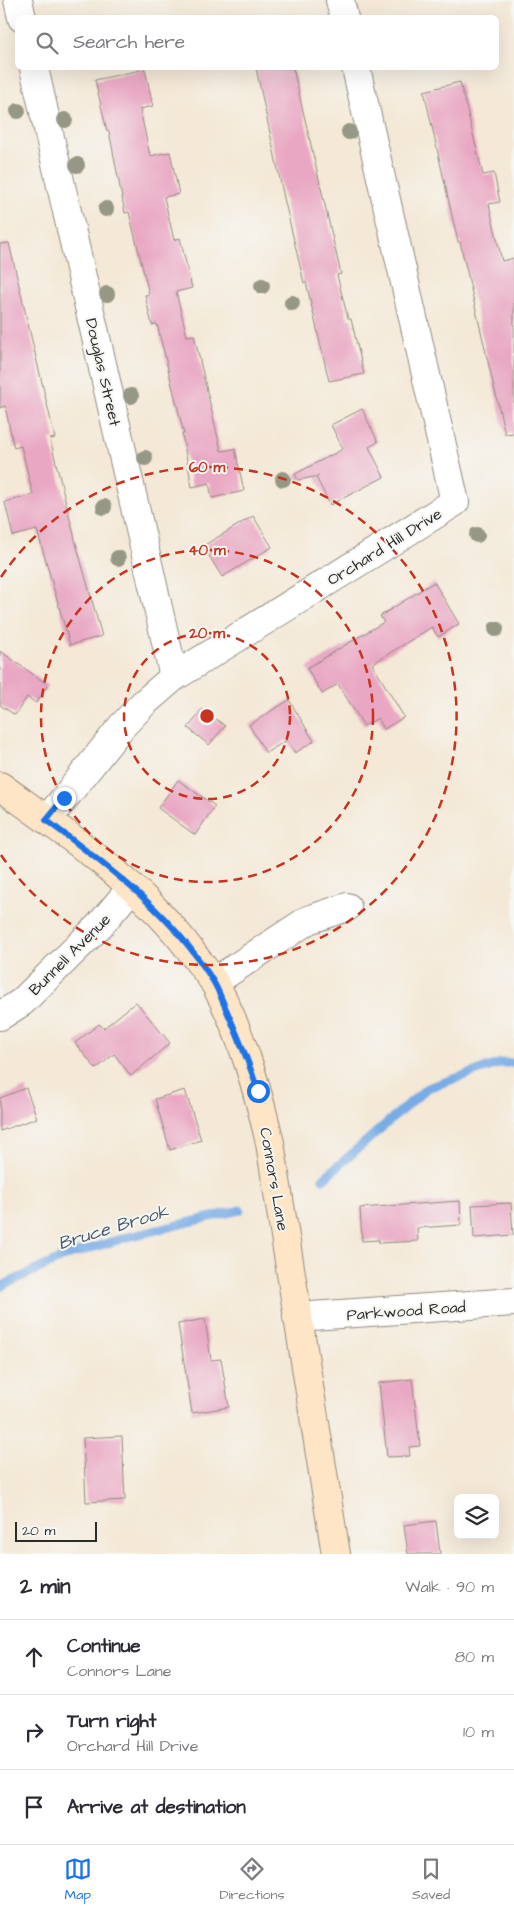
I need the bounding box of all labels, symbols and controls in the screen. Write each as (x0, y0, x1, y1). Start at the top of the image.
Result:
search box (15, 15, 499, 70)
icon: search (33, 29, 61, 57)
text: Search here (73, 29, 185, 56)
street label: Douglas Street (79, 316, 126, 429)
text: 60 m (189, 457, 226, 478)
street label: Orchard Hill Drive (323, 503, 446, 591)
text: 40 m (188, 540, 226, 561)
text: 20 m (188, 623, 225, 644)
centre of rings (198, 707, 216, 725)
route end (53, 787, 76, 810)
street label: Bunnell Avenue (24, 909, 116, 1001)
route start (247, 1080, 270, 1103)
street label: Connors Lane (254, 1126, 294, 1233)
water label: Bruce Brook (55, 1199, 172, 1256)
street label: Parkwood Road (346, 1296, 466, 1326)
map controls (454, 1494, 499, 1539)
button: layers (454, 1494, 499, 1539)
scale bar (15, 1519, 98, 1542)
text: 20 m (22, 1521, 55, 1541)
text: 2 min (20, 1572, 70, 1601)
text: Walk · 90 m (405, 1576, 494, 1598)
text: Continue (67, 1633, 141, 1660)
icon: ahead (20, 1643, 48, 1671)
text: 80 m (455, 1646, 494, 1668)
text: Connors Lane (67, 1660, 171, 1682)
text: Turn right (67, 1708, 156, 1735)
icon: right (20, 1718, 48, 1746)
text: 10 m (463, 1721, 494, 1743)
text: Orchard Hill Drive (67, 1735, 198, 1757)
icon: arrive (20, 1793, 48, 1821)
text: Arrive at destination (67, 1794, 246, 1821)
tab: Map (64, 1855, 92, 1905)
tab: Directions (219, 1855, 284, 1905)
tab: Saved (412, 1855, 450, 1905)

